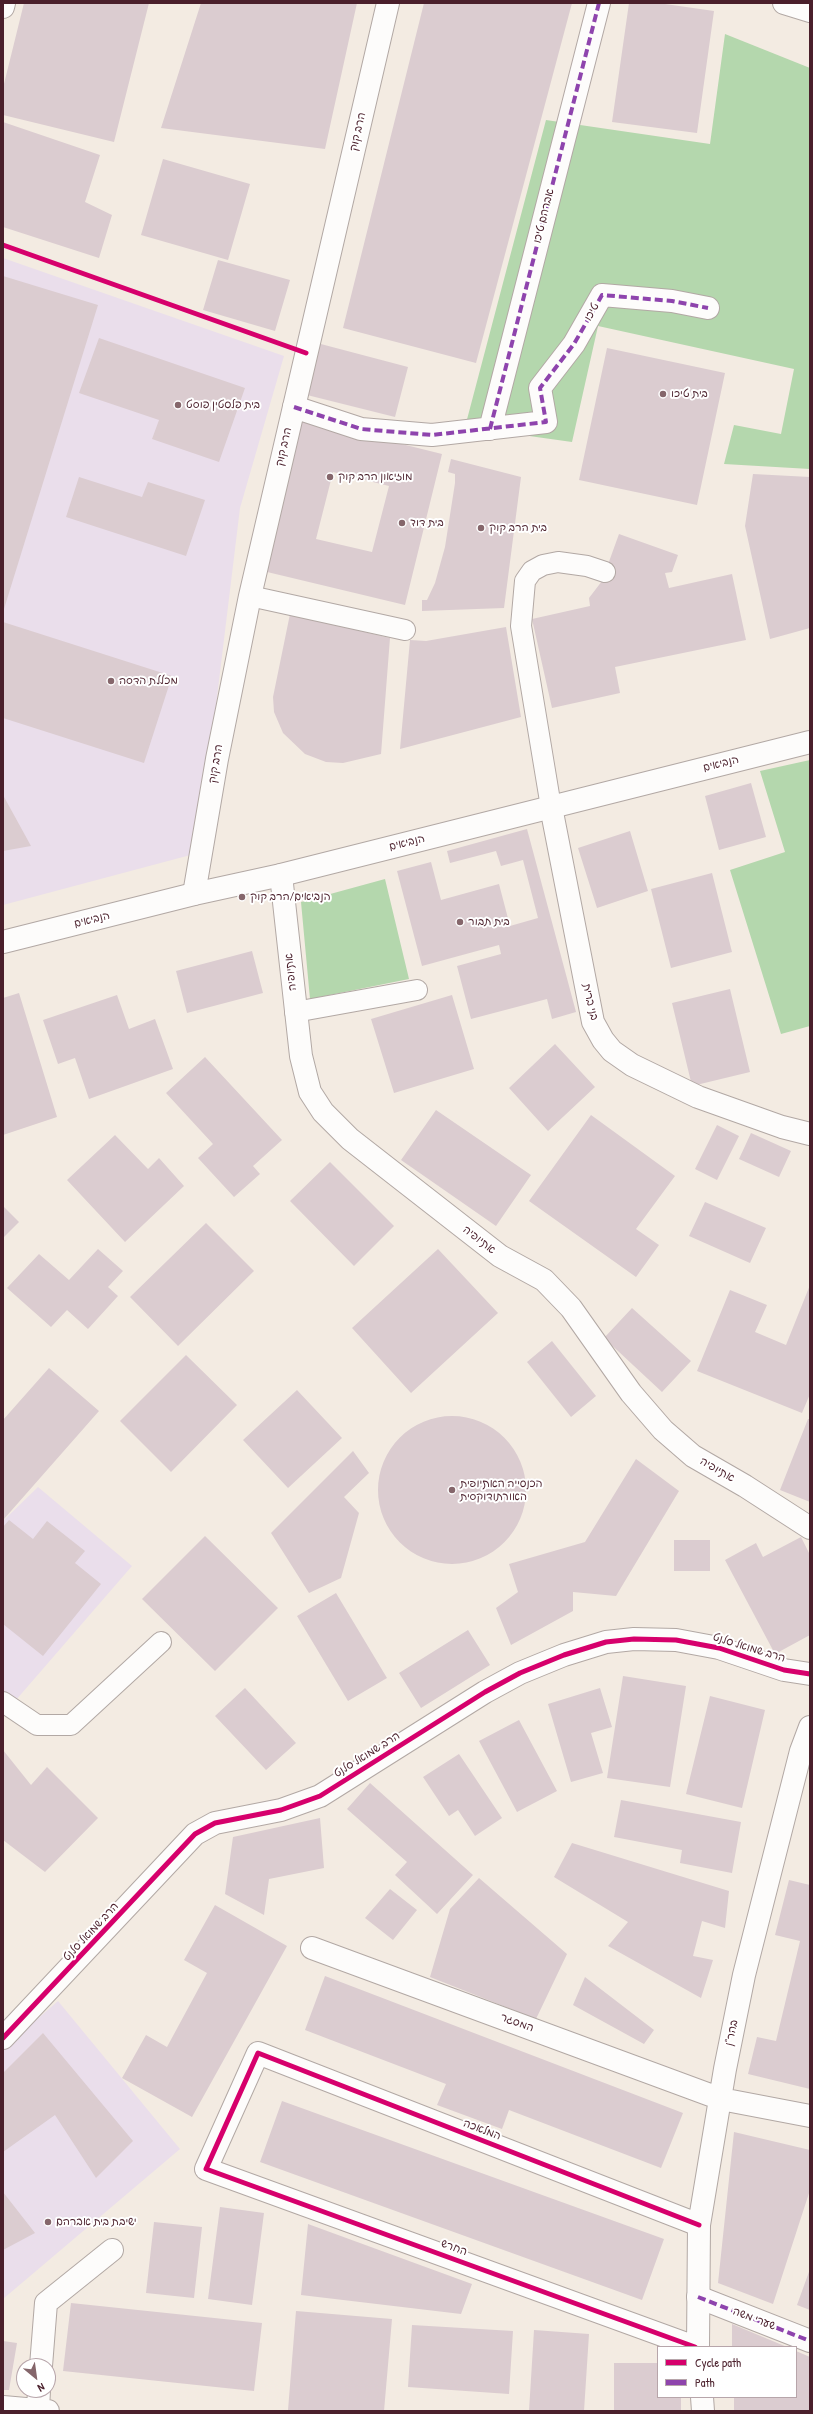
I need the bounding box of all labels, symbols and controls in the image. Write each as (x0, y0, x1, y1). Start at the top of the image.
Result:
street label: הרב קוק (347, 111, 369, 153)
street label: אברהם טיכו (531, 187, 557, 245)
street label: טיכו (582, 301, 602, 323)
place label: בית טיכו (671, 387, 708, 401)
marker: בית טיכו (658, 389, 668, 399)
place label: בית פלסטין פוסט (186, 398, 260, 412)
marker: בית פלסטין פוסט (173, 400, 183, 410)
street label: הרב קוק (273, 426, 295, 468)
place label: מוזיאון הרב קוק (338, 470, 413, 484)
marker: מוזיאון הרב קוק (325, 472, 335, 482)
place label: בית דוד (410, 516, 444, 530)
marker: בית דוד (397, 518, 407, 528)
place label: בית הרב קוק (489, 521, 547, 535)
marker: בית הרב קוק (476, 523, 486, 533)
place label: מכללת הדסה (119, 674, 178, 688)
marker: מכללת הדסה (106, 676, 116, 686)
street label: הרב קוק (206, 743, 226, 785)
street label: הנביאים (702, 753, 740, 775)
street label: הנביאים (388, 832, 426, 854)
place label: הנביאים/הרב קוק (250, 890, 331, 904)
marker: הנביאים/הרב קוק (237, 892, 247, 902)
street label: הנביאים (73, 909, 111, 931)
place label: בית תבור (468, 915, 510, 929)
marker: בית תבור (455, 917, 465, 927)
street label: אתיופיה (282, 952, 300, 992)
street label: בני ברית (579, 982, 601, 1022)
street label: אתיופיה (460, 1223, 498, 1257)
street label: אתיופיה (697, 1455, 737, 1485)
place label: הכנסייה האתיופית האורתודוקסית (460, 1477, 543, 1503)
marker: הכנסייה האתיופית האורתודוקסית (447, 1485, 457, 1495)
street label: הרב שמואל סלנט (711, 1631, 787, 1665)
street label: הרב שמואל סלנט (332, 1729, 402, 1781)
street label: הרב שמואל סלנט (60, 1900, 122, 1964)
street label: המסגר (498, 2011, 536, 2035)
street label: בהר"ן (723, 2019, 741, 2047)
street label: המלאכה (461, 2117, 503, 2143)
place label: ישיבת בית אברהם (56, 2215, 136, 2229)
marker: ישיבת בית אברהם (43, 2217, 53, 2227)
street label: החרש (439, 2237, 469, 2259)
street label: שערי משה (731, 2305, 777, 2333)
legend (657, 2346, 797, 2398)
text: Cycle path (695, 2354, 741, 2371)
north arrow (16, 2358, 56, 2398)
text: Path (695, 2374, 715, 2391)
text: N (35, 2380, 47, 2395)

